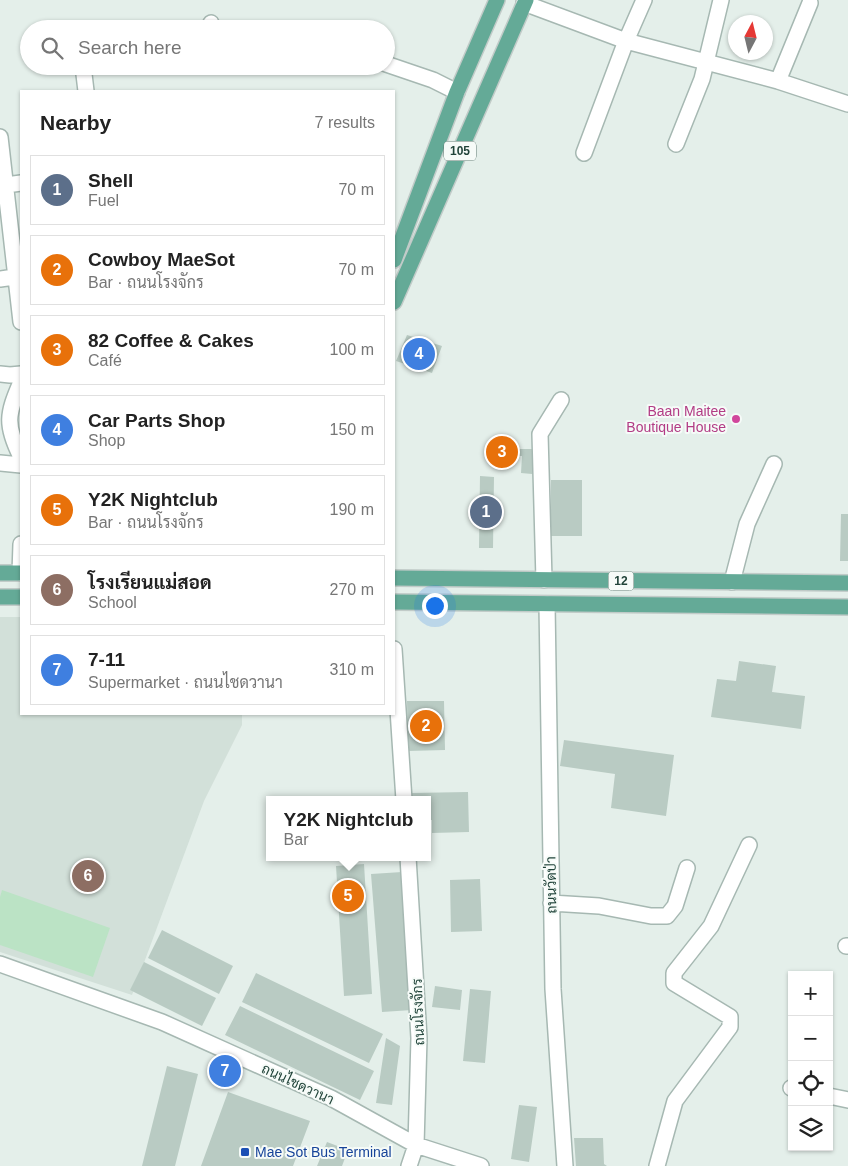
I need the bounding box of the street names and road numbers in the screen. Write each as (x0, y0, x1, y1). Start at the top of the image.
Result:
road number: 105 (444, 142, 476, 160)
road number: 12 (608, 572, 634, 590)
street label: ถนนวัดป่า (543, 856, 559, 914)
street label: ถนนโรงจักร (409, 978, 427, 1046)
street label: ถนนไชดวานา (259, 1060, 337, 1108)

